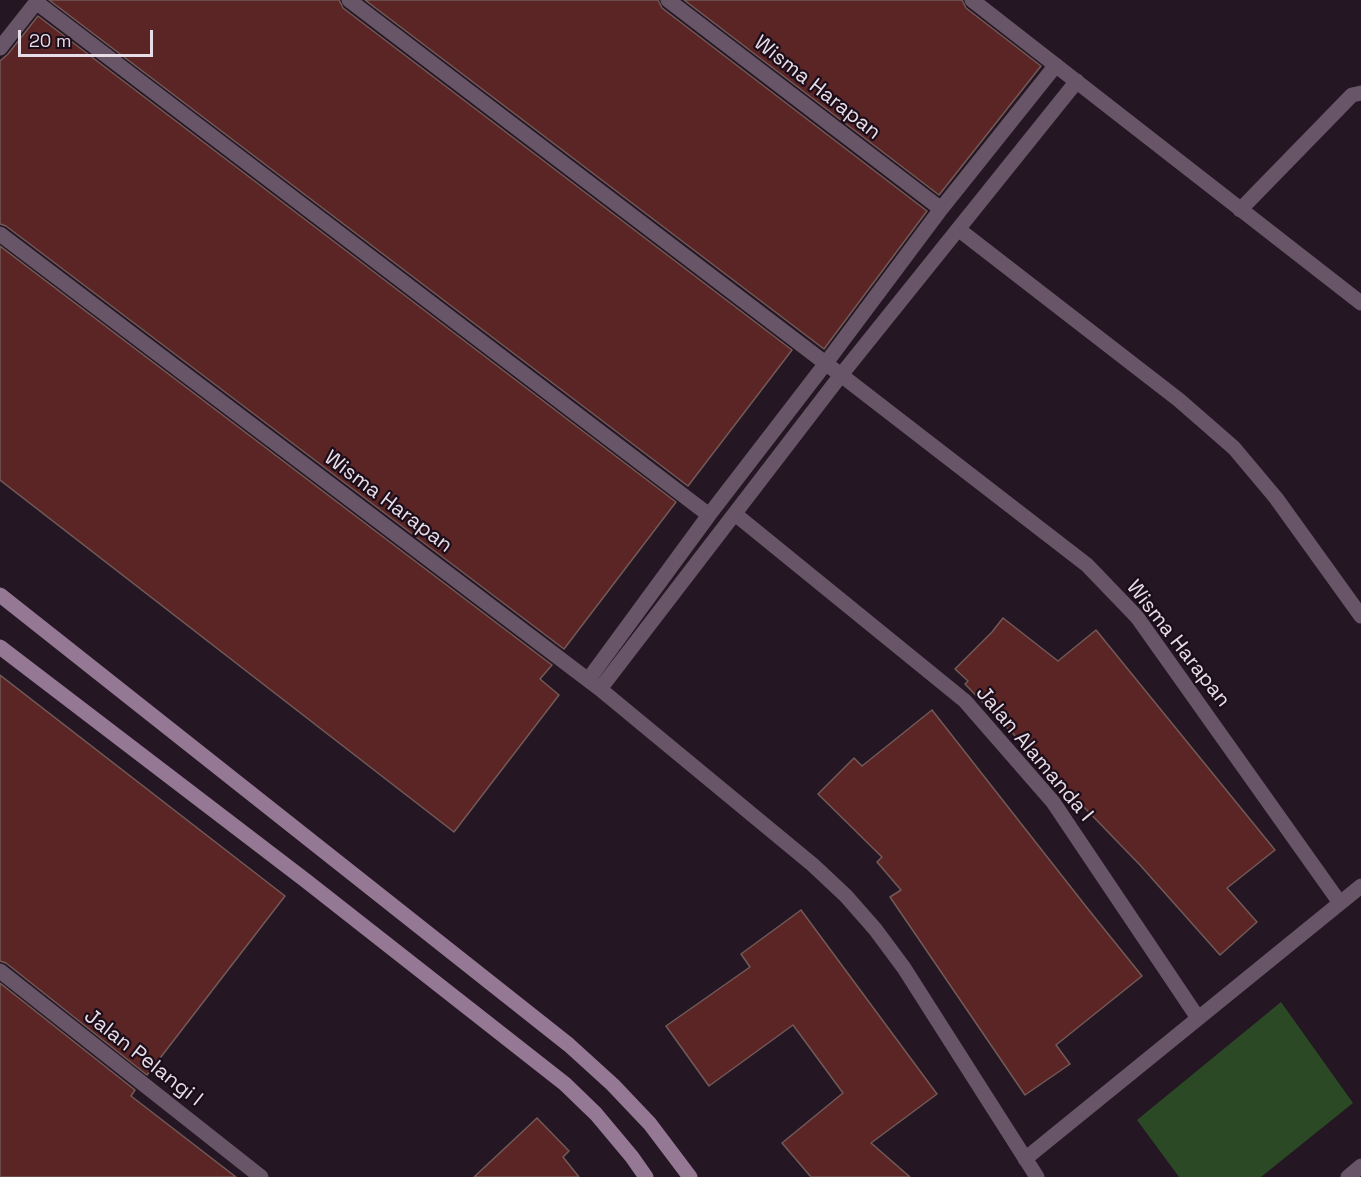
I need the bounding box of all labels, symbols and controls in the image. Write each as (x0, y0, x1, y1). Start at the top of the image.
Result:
scale bar (21, 18, 156, 56)
text: 20 m (29, 29, 72, 52)
street label: Wisma Harapan (749, 31, 885, 145)
street label: Wisma Harapan (319, 446, 457, 558)
street label: Wisma Harapan (1121, 576, 1235, 712)
street label: Jalan Alamanda I (970, 681, 1098, 827)
street label: Jalan Pelangi I (79, 1004, 207, 1112)

